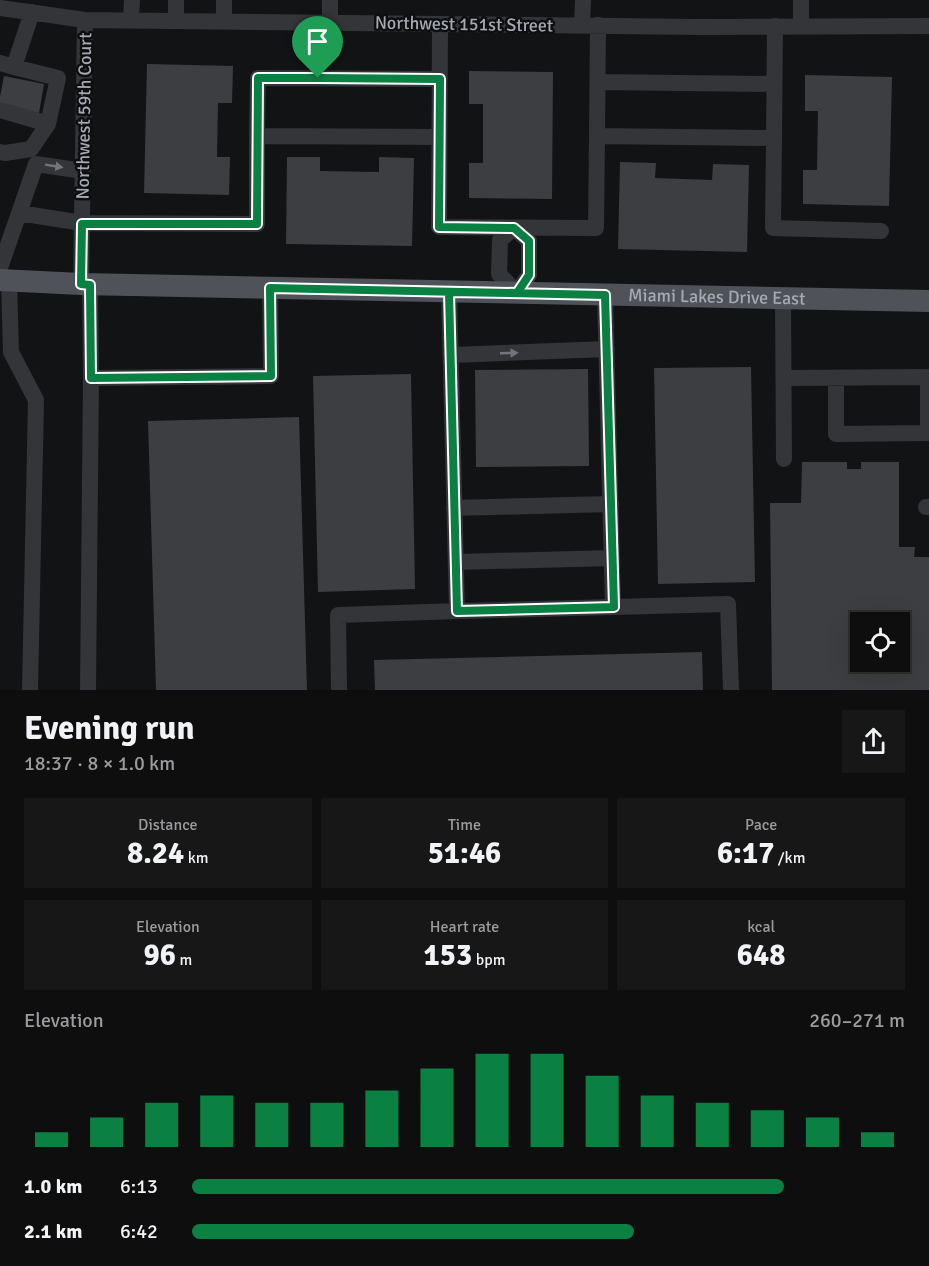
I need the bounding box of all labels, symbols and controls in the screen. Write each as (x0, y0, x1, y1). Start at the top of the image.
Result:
street label: Northwest 151st Street (375, 11, 553, 37)
pin (292, 16, 343, 78)
icon: arrive (301, 25, 334, 58)
street label: Northwest 59th Court (72, 32, 96, 200)
one-way arrow (45, 162, 64, 171)
street label: Miami Lakes Drive East (628, 284, 806, 310)
one-way arrow (500, 348, 519, 357)
map controls (850, 612, 910, 672)
button: locate (850, 612, 910, 672)
text: Evening run (24, 708, 194, 749)
button: share (842, 710, 905, 773)
text: 18:37 · 8 × 1.0 km (24, 751, 175, 776)
text: Distance (138, 815, 198, 835)
text: Time (448, 815, 481, 835)
text: Pace (745, 815, 777, 835)
text: 8.24 (127, 835, 184, 872)
text: 51:46 (428, 835, 501, 872)
text: 6:17 (717, 835, 774, 872)
text: km (184, 848, 209, 868)
text: /km (774, 848, 805, 868)
text: Elevation (136, 917, 200, 937)
text: Heart rate (430, 917, 499, 937)
text: kcal (747, 917, 775, 937)
text: 96 (143, 937, 176, 974)
text: 153 (424, 937, 472, 974)
text: 648 (737, 937, 785, 974)
text: m (176, 950, 192, 970)
text: bpm (472, 950, 505, 970)
text: Elevation (24, 1008, 104, 1033)
text: 260–271 m (809, 1008, 905, 1033)
text: 1.0 km (24, 1174, 82, 1199)
text: 6:13 (120, 1174, 158, 1199)
text: 2.1 km (24, 1219, 82, 1244)
text: 6:42 (120, 1219, 158, 1244)

